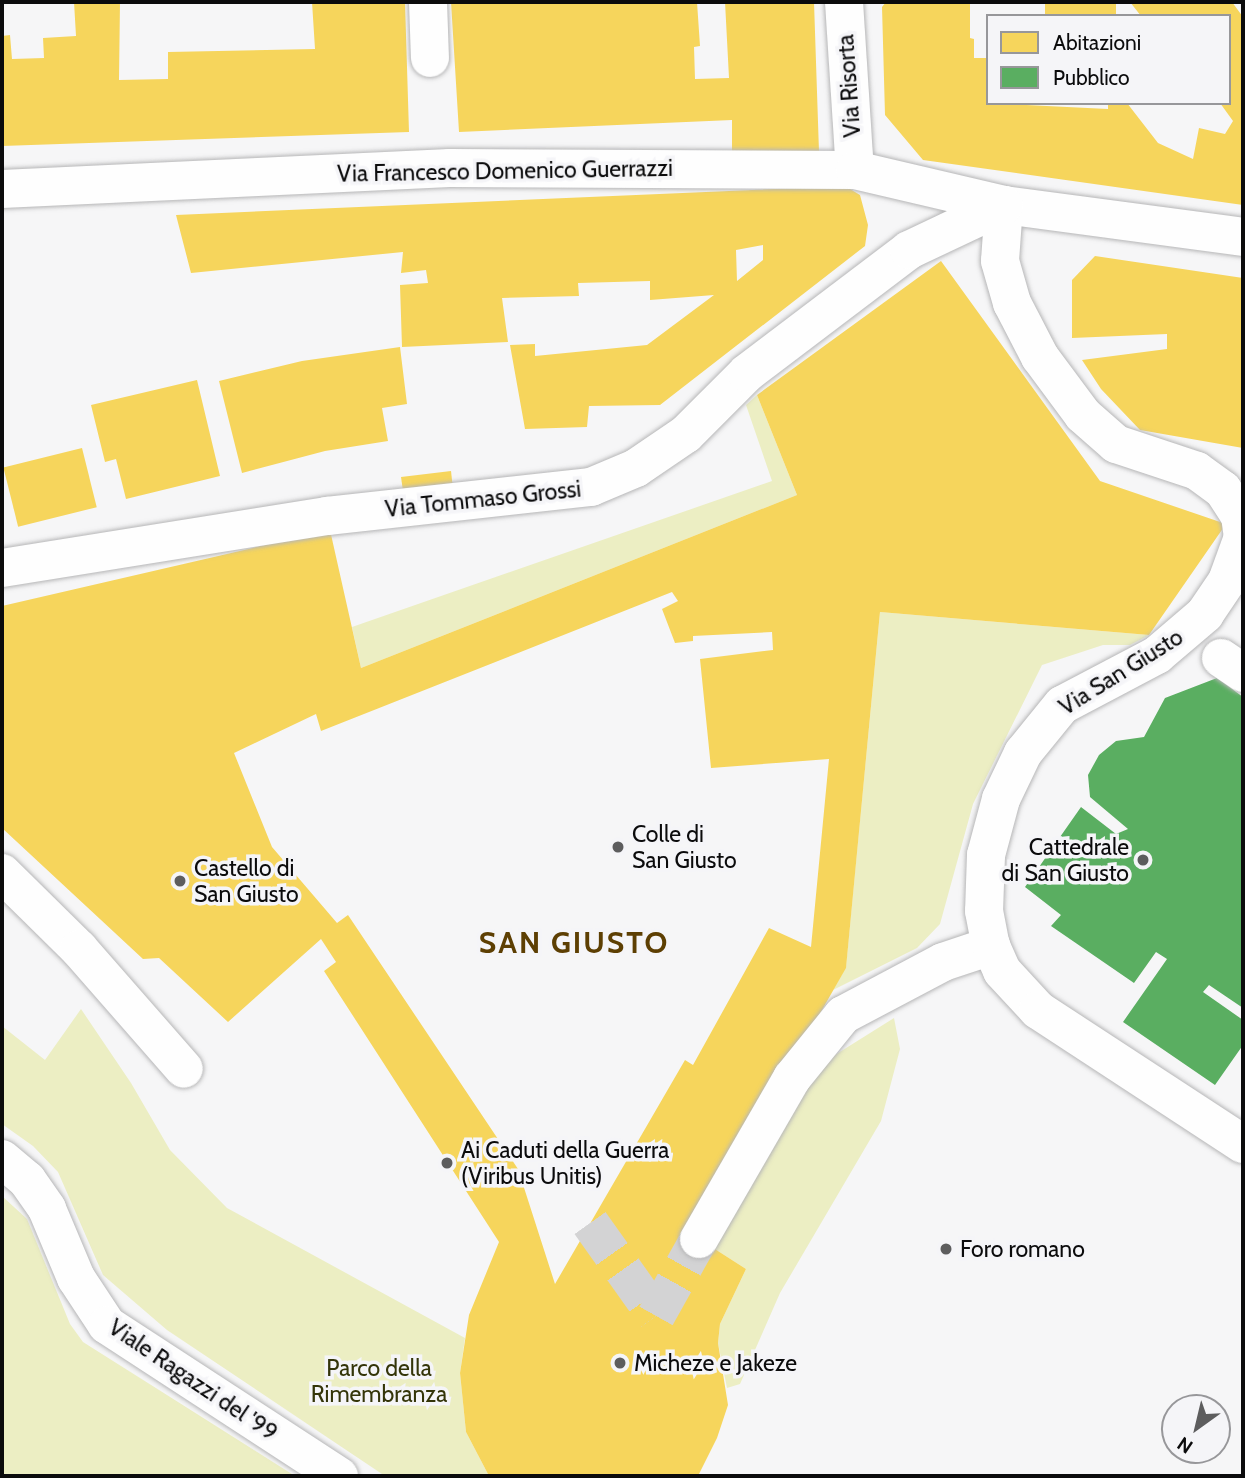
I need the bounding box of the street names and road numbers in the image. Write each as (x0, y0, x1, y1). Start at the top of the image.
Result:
street label: Via Risorta (832, 34, 866, 138)
street label: Via Francesco Domenico Guerrazzi (337, 154, 673, 188)
street label: Via Tommaso Grossi (384, 475, 582, 523)
street label: Via San Giusto (1054, 623, 1188, 721)
street label: Viale Ragazzi del '99 (103, 1313, 283, 1447)

